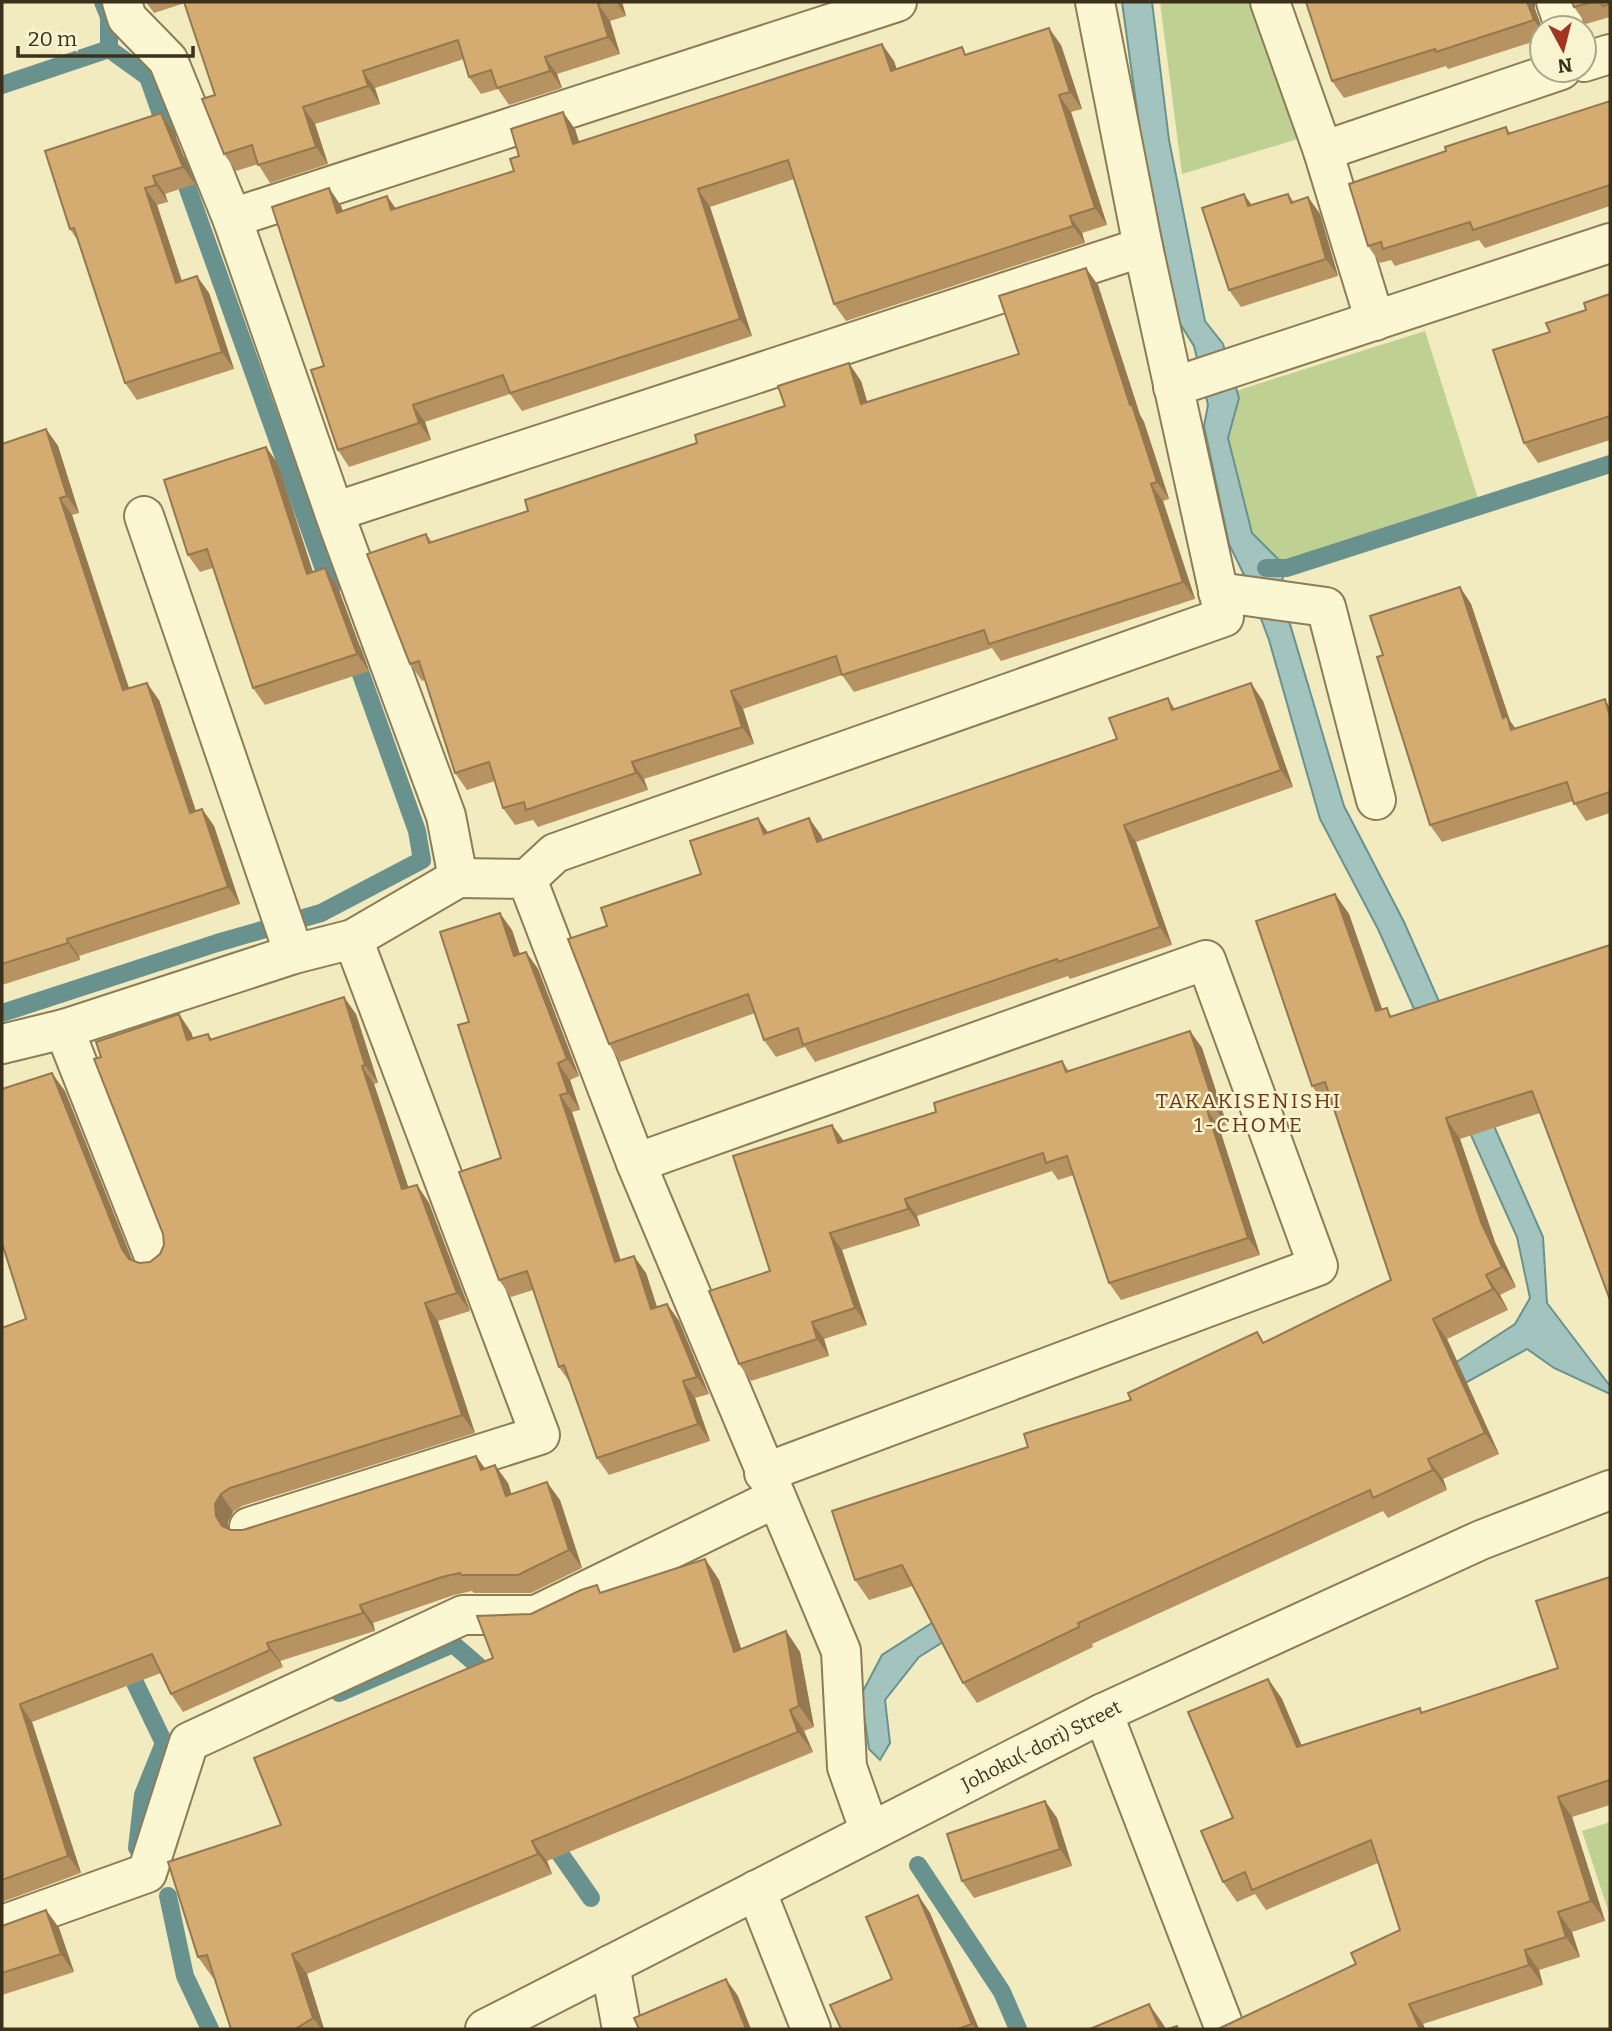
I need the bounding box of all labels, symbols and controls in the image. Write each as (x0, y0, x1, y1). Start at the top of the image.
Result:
scale bar (18, 14, 192, 58)
north arrow (1528, 14, 1598, 84)
text: 20 m (28, 26, 77, 52)
text: N (1556, 53, 1574, 78)
district label: TAKAKISENISHI 1-CHOME (1156, 1088, 1342, 1138)
street label: Johoku(-dori) Street (957, 1695, 1125, 1796)

